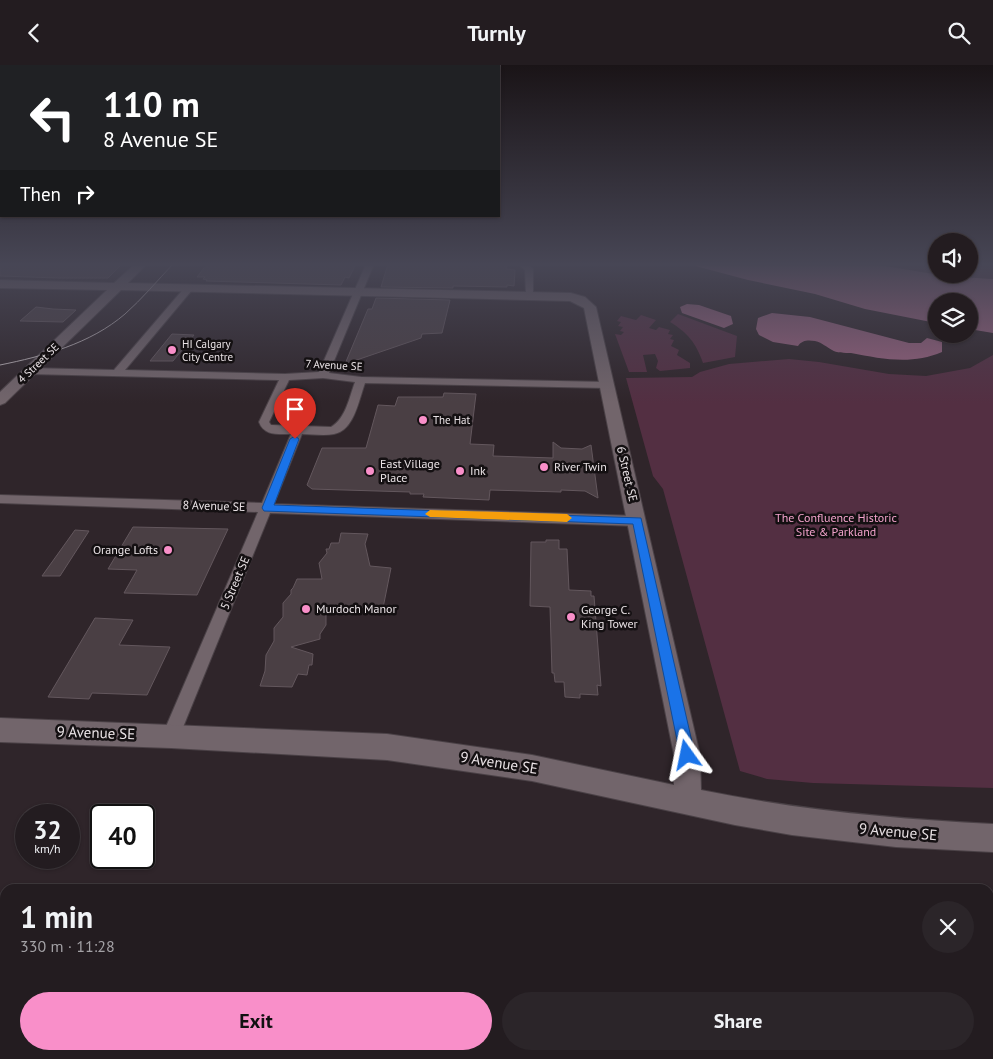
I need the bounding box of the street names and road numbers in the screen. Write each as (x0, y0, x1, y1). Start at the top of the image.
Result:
street label: 4 Street SE (15, 340, 62, 386)
street label: 7 Avenue SE (305, 357, 363, 373)
street label: 6 Street SE (614, 445, 641, 503)
street label: 8 Avenue SE (182, 497, 246, 514)
street label: 5 Street SE (217, 554, 252, 612)
street label: 9 Avenue SE (56, 722, 136, 743)
street label: 9 Avenue SE (459, 747, 539, 778)
street label: 9 Avenue SE (858, 819, 938, 844)

